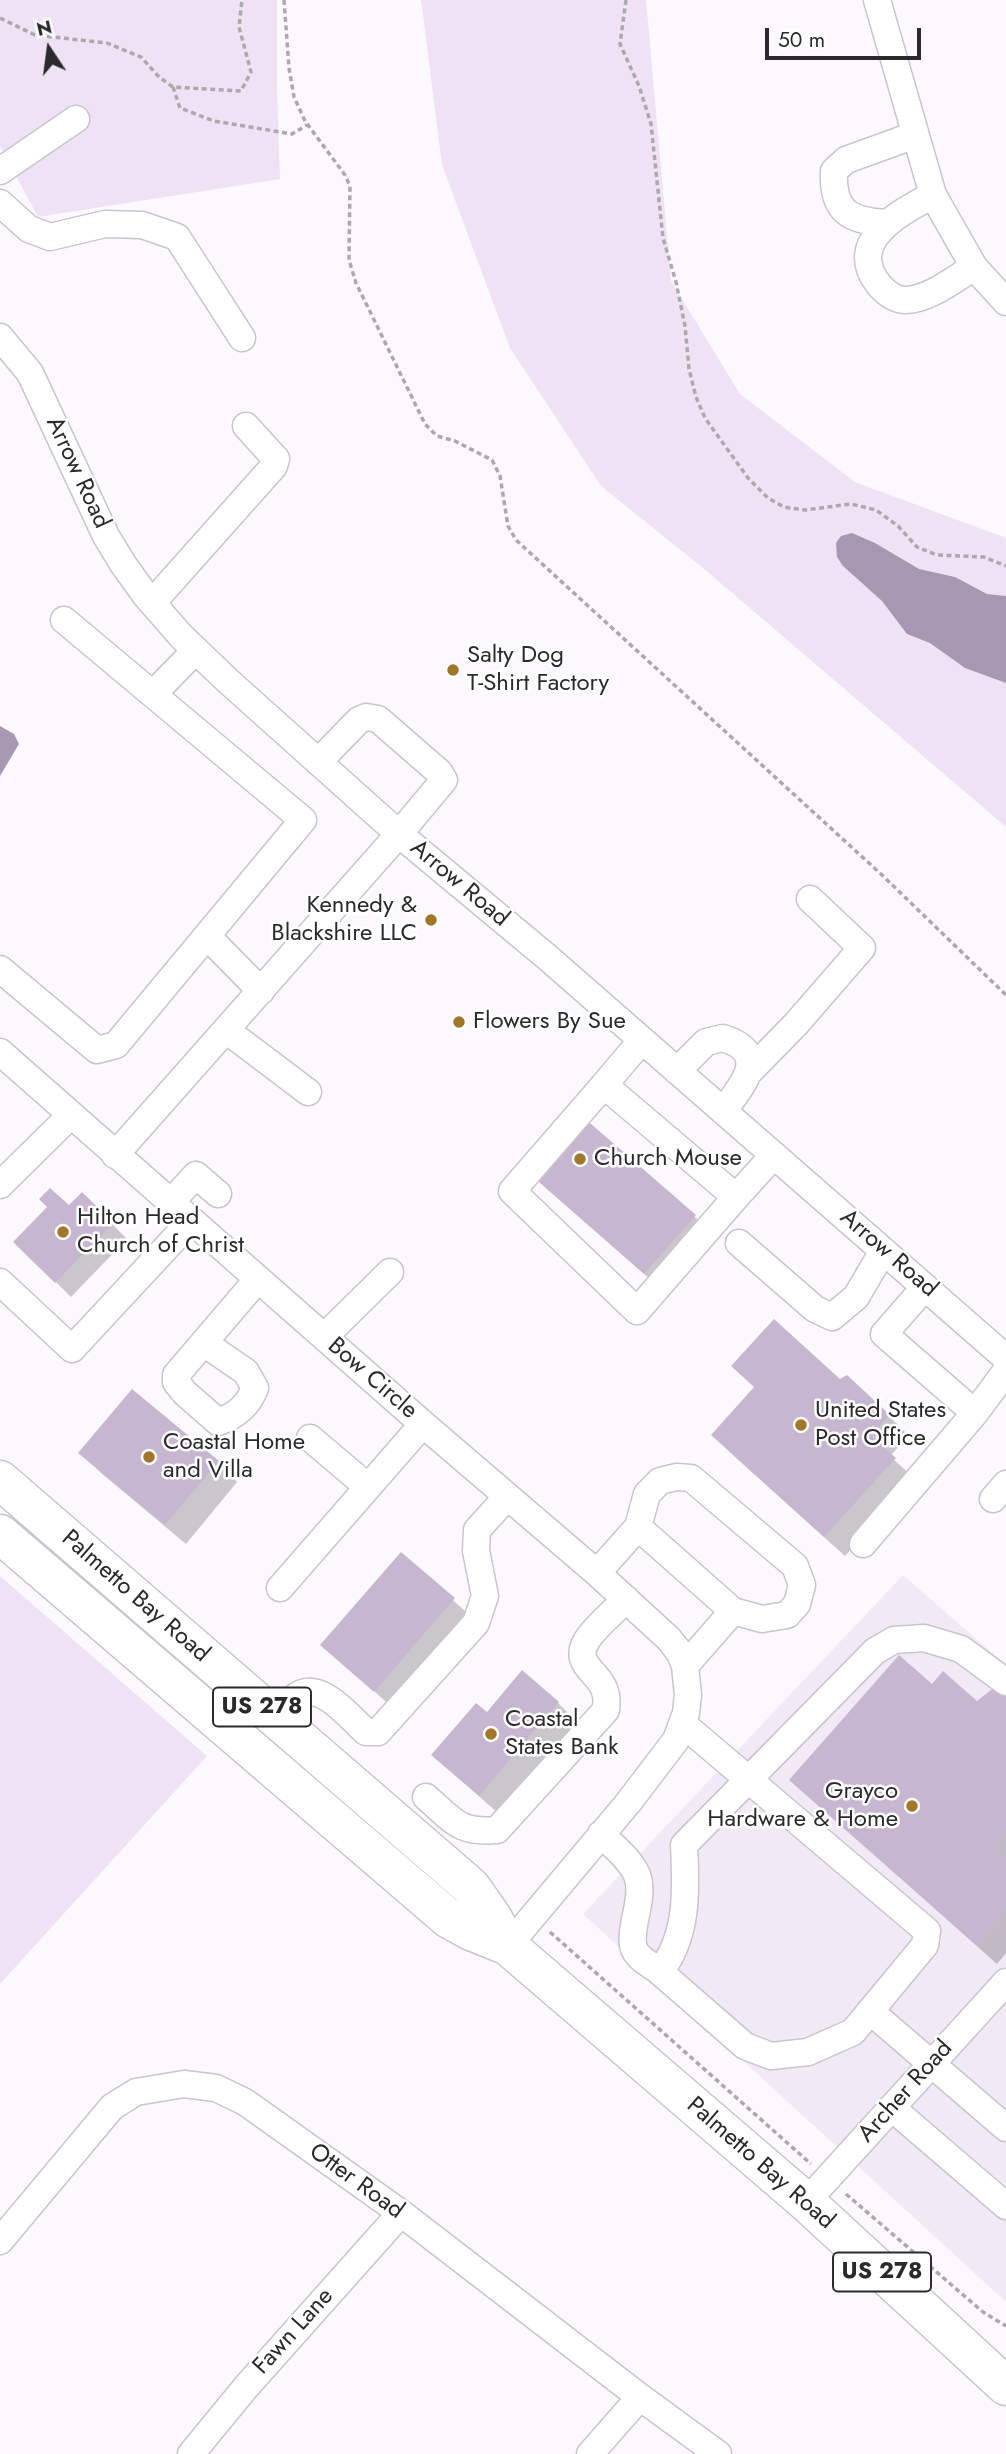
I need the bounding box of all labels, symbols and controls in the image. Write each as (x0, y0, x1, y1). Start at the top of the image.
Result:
text: N (34, 13, 55, 43)
north arrow (14, 14, 84, 84)
scale bar (768, 14, 924, 58)
text: 50 m (778, 25, 825, 55)
street label: Arrow Road (39, 413, 115, 533)
place label: Salty Dog T-Shirt Factory (467, 642, 609, 698)
marker: Salty Dog T-Shirt Factory (445, 662, 461, 678)
street label: Arrow Road (404, 834, 514, 934)
place label: Kennedy & Blackshire LLC (271, 892, 417, 948)
marker: Kennedy & Blackshire LLC (423, 912, 439, 928)
place label: Flowers By Sue (473, 1008, 626, 1036)
marker: Flowers By Sue (451, 1014, 467, 1030)
place label: Church Mouse (594, 1145, 742, 1173)
marker: Church Mouse (572, 1151, 588, 1167)
place label: Hilton Head Church of Christ (77, 1204, 244, 1260)
street label: Arrow Road (833, 1204, 943, 1304)
marker: Hilton Head Church of Christ (55, 1224, 71, 1240)
street label: Bow Circle (321, 1332, 423, 1426)
place label: United States Post Office (815, 1397, 946, 1453)
marker: United States Post Office (793, 1417, 809, 1433)
place label: Coastal Home and Villa (163, 1429, 305, 1485)
marker: Coastal Home and Villa (141, 1449, 157, 1465)
street label: Palmetto Bay Road (55, 1525, 215, 1669)
road number: US 278 (213, 1688, 311, 1726)
place label: Coastal States Bank (505, 1706, 619, 1762)
marker: Coastal States Bank (483, 1726, 499, 1742)
place label: Grayco Hardware & Home (707, 1778, 898, 1834)
marker: Grayco Hardware & Home (904, 1798, 920, 1814)
street label: Archer Road (853, 2035, 959, 2149)
street label: Palmetto Bay Road (680, 2092, 840, 2236)
street label: Otter Road (303, 2138, 409, 2226)
road number: US 278 (833, 2252, 931, 2292)
street label: Fawn Lane (248, 2283, 340, 2381)

